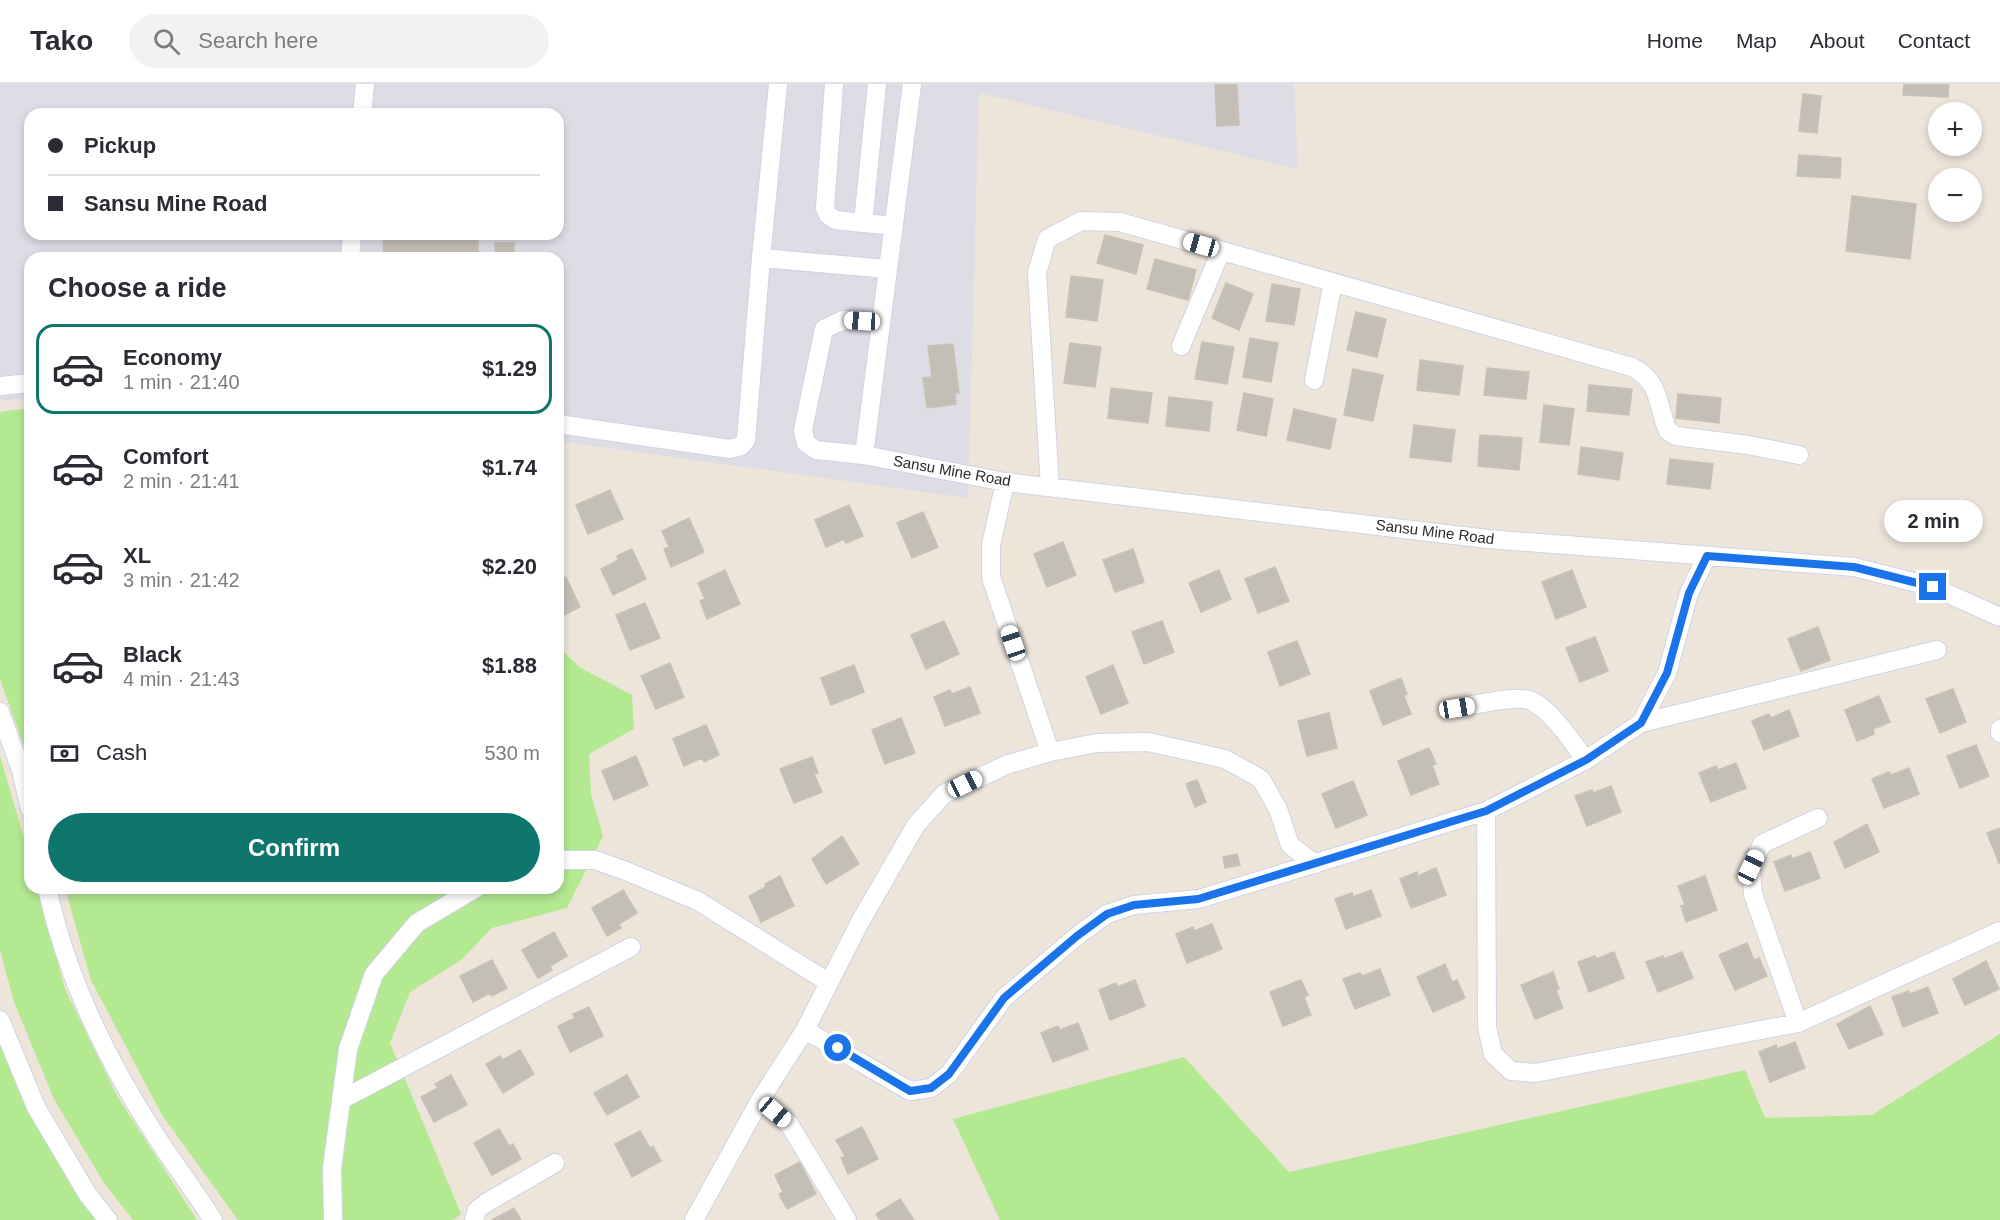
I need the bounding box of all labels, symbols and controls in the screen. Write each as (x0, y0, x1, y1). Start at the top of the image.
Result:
search box (129, 14, 549, 68)
text: Tako (30, 25, 93, 56)
icon: search (150, 25, 183, 58)
text: Search here (198, 28, 318, 53)
text: Home (1647, 29, 1703, 52)
text: Map (1736, 29, 1777, 52)
text: About (1810, 29, 1865, 52)
text: Contact (1898, 29, 1970, 52)
map controls (1928, 102, 1982, 222)
button: + (1928, 102, 1982, 156)
text: Pickup (84, 133, 156, 158)
button: − (1928, 168, 1982, 222)
text: Sansu Mine Road (84, 191, 267, 216)
car (1181, 231, 1221, 259)
text: Choose a ride (48, 273, 227, 303)
car (844, 311, 880, 331)
icon: car (51, 342, 105, 396)
text: Economy (123, 345, 222, 370)
text: $1.29 (482, 356, 537, 381)
text: 1 min · 21:40 (123, 371, 240, 393)
icon: car (51, 441, 105, 495)
text: Comfort (123, 444, 209, 469)
street label: Sansu Mine Road (892, 452, 1012, 489)
text: $1.74 (482, 455, 537, 480)
text: 2 min · 21:41 (123, 470, 240, 492)
callout: 2 min (1884, 500, 1982, 542)
text: 2 min (1907, 510, 1960, 532)
street label: Sansu Mine Road (1375, 516, 1495, 547)
icon: car (51, 540, 105, 594)
text: XL (123, 543, 151, 568)
text: $2.20 (482, 554, 537, 579)
text: 3 min · 21:42 (123, 569, 240, 591)
route end (1919, 573, 1946, 600)
car (999, 623, 1027, 663)
icon: car (51, 639, 105, 693)
text: Black (123, 642, 182, 667)
text: $1.88 (482, 653, 537, 678)
text: 4 min · 21:43 (123, 668, 240, 690)
car (1438, 696, 1476, 720)
icon: cash (48, 737, 81, 770)
text: Cash (96, 740, 147, 765)
text: 530 m (484, 742, 540, 764)
car (945, 768, 985, 800)
button: Confirm (48, 813, 540, 882)
car (1735, 847, 1767, 887)
route start (824, 1034, 851, 1061)
car (755, 1094, 795, 1130)

